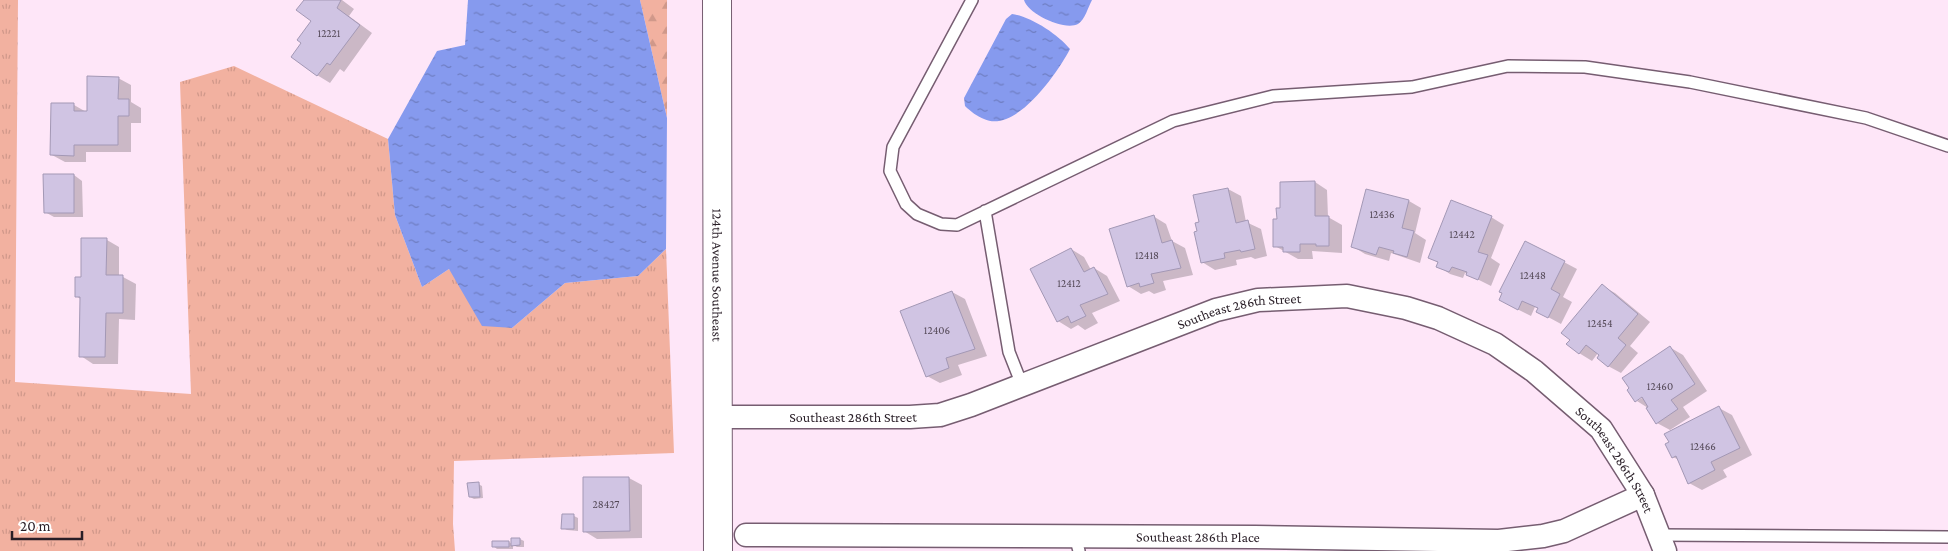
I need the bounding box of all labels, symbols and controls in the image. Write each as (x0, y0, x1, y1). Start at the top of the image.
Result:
house number: 12221 (318, 27, 341, 39)
street label: 124th Avenue Southeast (709, 208, 726, 342)
house number: 12436 (1369, 208, 1395, 220)
house number: 12442 (1449, 228, 1475, 240)
house number: 12418 (1135, 249, 1159, 261)
house number: 12448 (1520, 269, 1546, 281)
house number: 12412 (1057, 277, 1081, 289)
street label: Southeast 286th Street (1175, 290, 1302, 332)
house number: 12454 (1587, 317, 1613, 329)
house number: 12406 (924, 324, 950, 336)
house number: 12460 (1647, 380, 1673, 392)
street label: Southeast 286th Street (1572, 403, 1657, 515)
street label: Southeast 286th Street (789, 409, 918, 425)
house number: 12466 (1690, 440, 1716, 452)
house number: 28427 (593, 498, 619, 510)
scale bar (12, 508, 82, 540)
text: 20 m (20, 518, 51, 534)
street label: Southeast 286th Place (1136, 529, 1260, 545)

